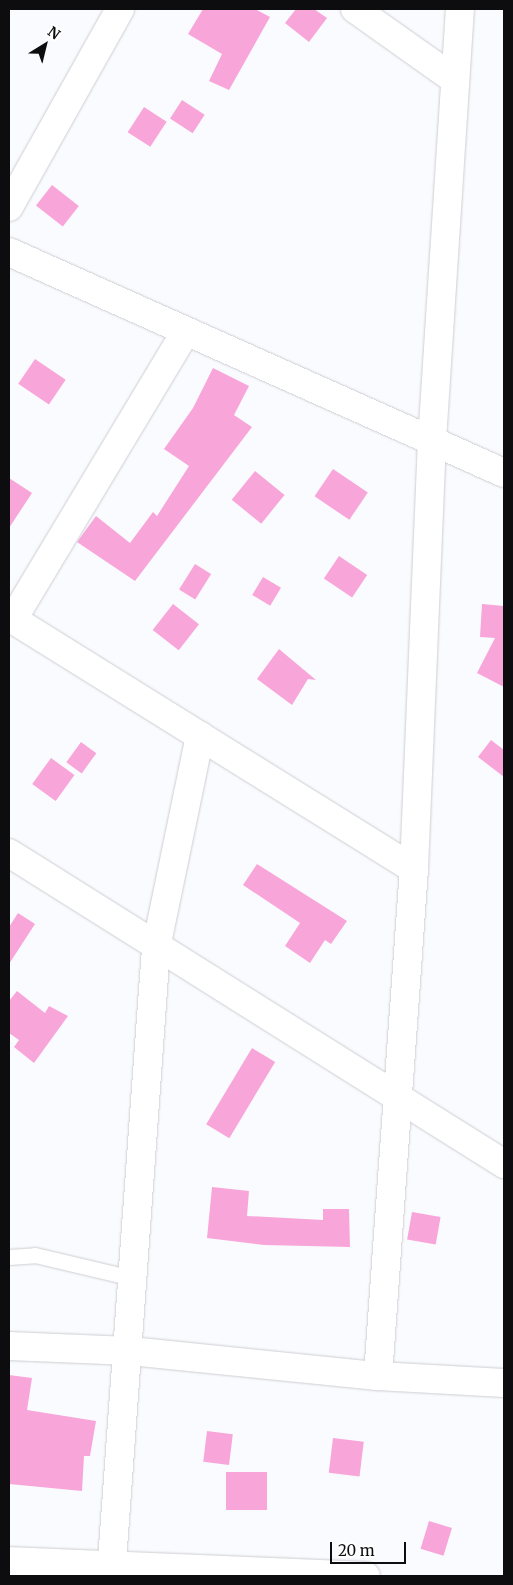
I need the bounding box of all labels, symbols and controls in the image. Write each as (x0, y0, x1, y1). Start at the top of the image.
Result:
north arrow (20, 20, 70, 70)
text: N (44, 22, 64, 43)
scale bar (333, 1532, 409, 1564)
text: 20 m (338, 1541, 375, 1560)

